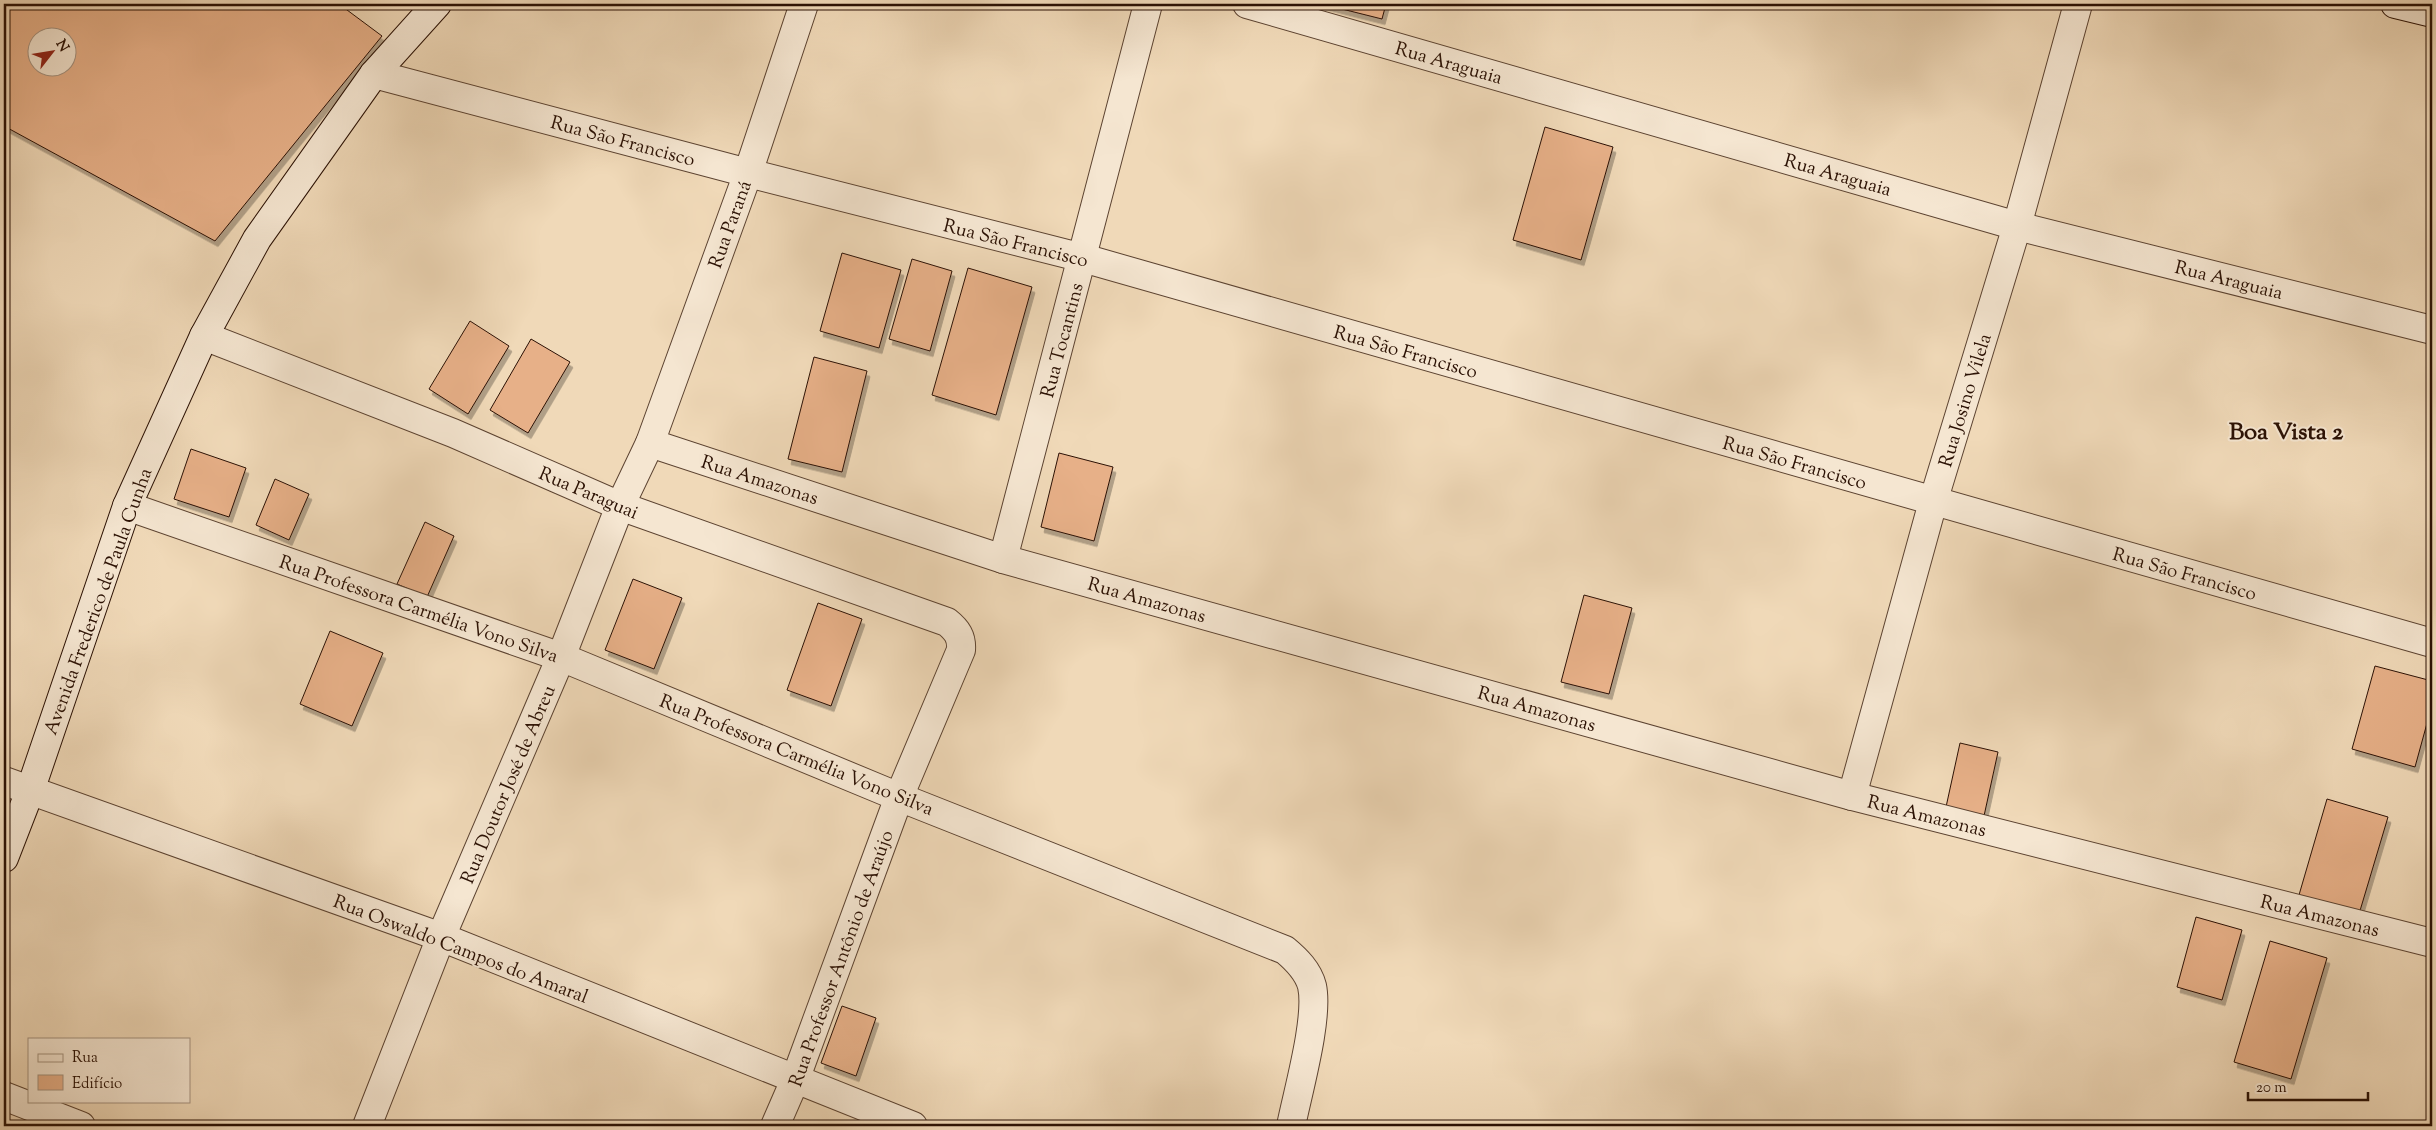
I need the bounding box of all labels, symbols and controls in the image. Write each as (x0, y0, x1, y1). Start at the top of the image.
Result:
north arrow (28, 28, 78, 78)
text: N (50, 36, 73, 56)
street label: Rua Araguaia (1391, 36, 1505, 93)
street label: Rua São Francisco (547, 110, 698, 175)
street label: Rua Araguaia (1780, 148, 1894, 205)
street label: Rua Paraná (703, 177, 760, 273)
street label: Rua São Francisco (940, 213, 1091, 276)
street label: Rua Araguaia (2171, 255, 2286, 308)
street label: Rua Tocantins (1035, 280, 1092, 401)
street label: Rua São Francisco (1330, 320, 1481, 387)
street label: Rua Josino Vilela (1933, 330, 2000, 471)
district label: Boa Vista 2 (2229, 416, 2344, 450)
street label: Rua São Francisco (1719, 431, 1870, 498)
street label: Rua Amazonas (697, 450, 821, 513)
street label: Rua Paraguai (534, 461, 642, 527)
street label: Avenida Frederico de Paula Cunha (38, 464, 160, 739)
street label: Rua São Francisco (2109, 542, 2260, 609)
street label: Rua Professora Carmélia Vono Silva (275, 550, 562, 671)
street label: Rua Amazonas (1084, 572, 1209, 631)
street label: Rua Doutor José de Abreu (455, 681, 563, 889)
street label: Rua Amazonas (1474, 681, 1599, 740)
street label: Rua Professora Carmélia Vono Silva (655, 689, 937, 824)
street label: Rua Amazonas (1864, 790, 1989, 845)
street label: Rua Professor Antônio de Araújo (783, 827, 901, 1091)
street label: Rua Oswaldo Campos do Amaral (329, 889, 592, 1012)
street label: Rua Amazonas (2257, 890, 2382, 945)
legend (28, 1038, 190, 1102)
text: Rua (72, 1048, 98, 1069)
scale bar (2248, 1070, 2368, 1102)
text: Edifício (72, 1074, 122, 1095)
text: 20 m (2256, 1078, 2287, 1099)

